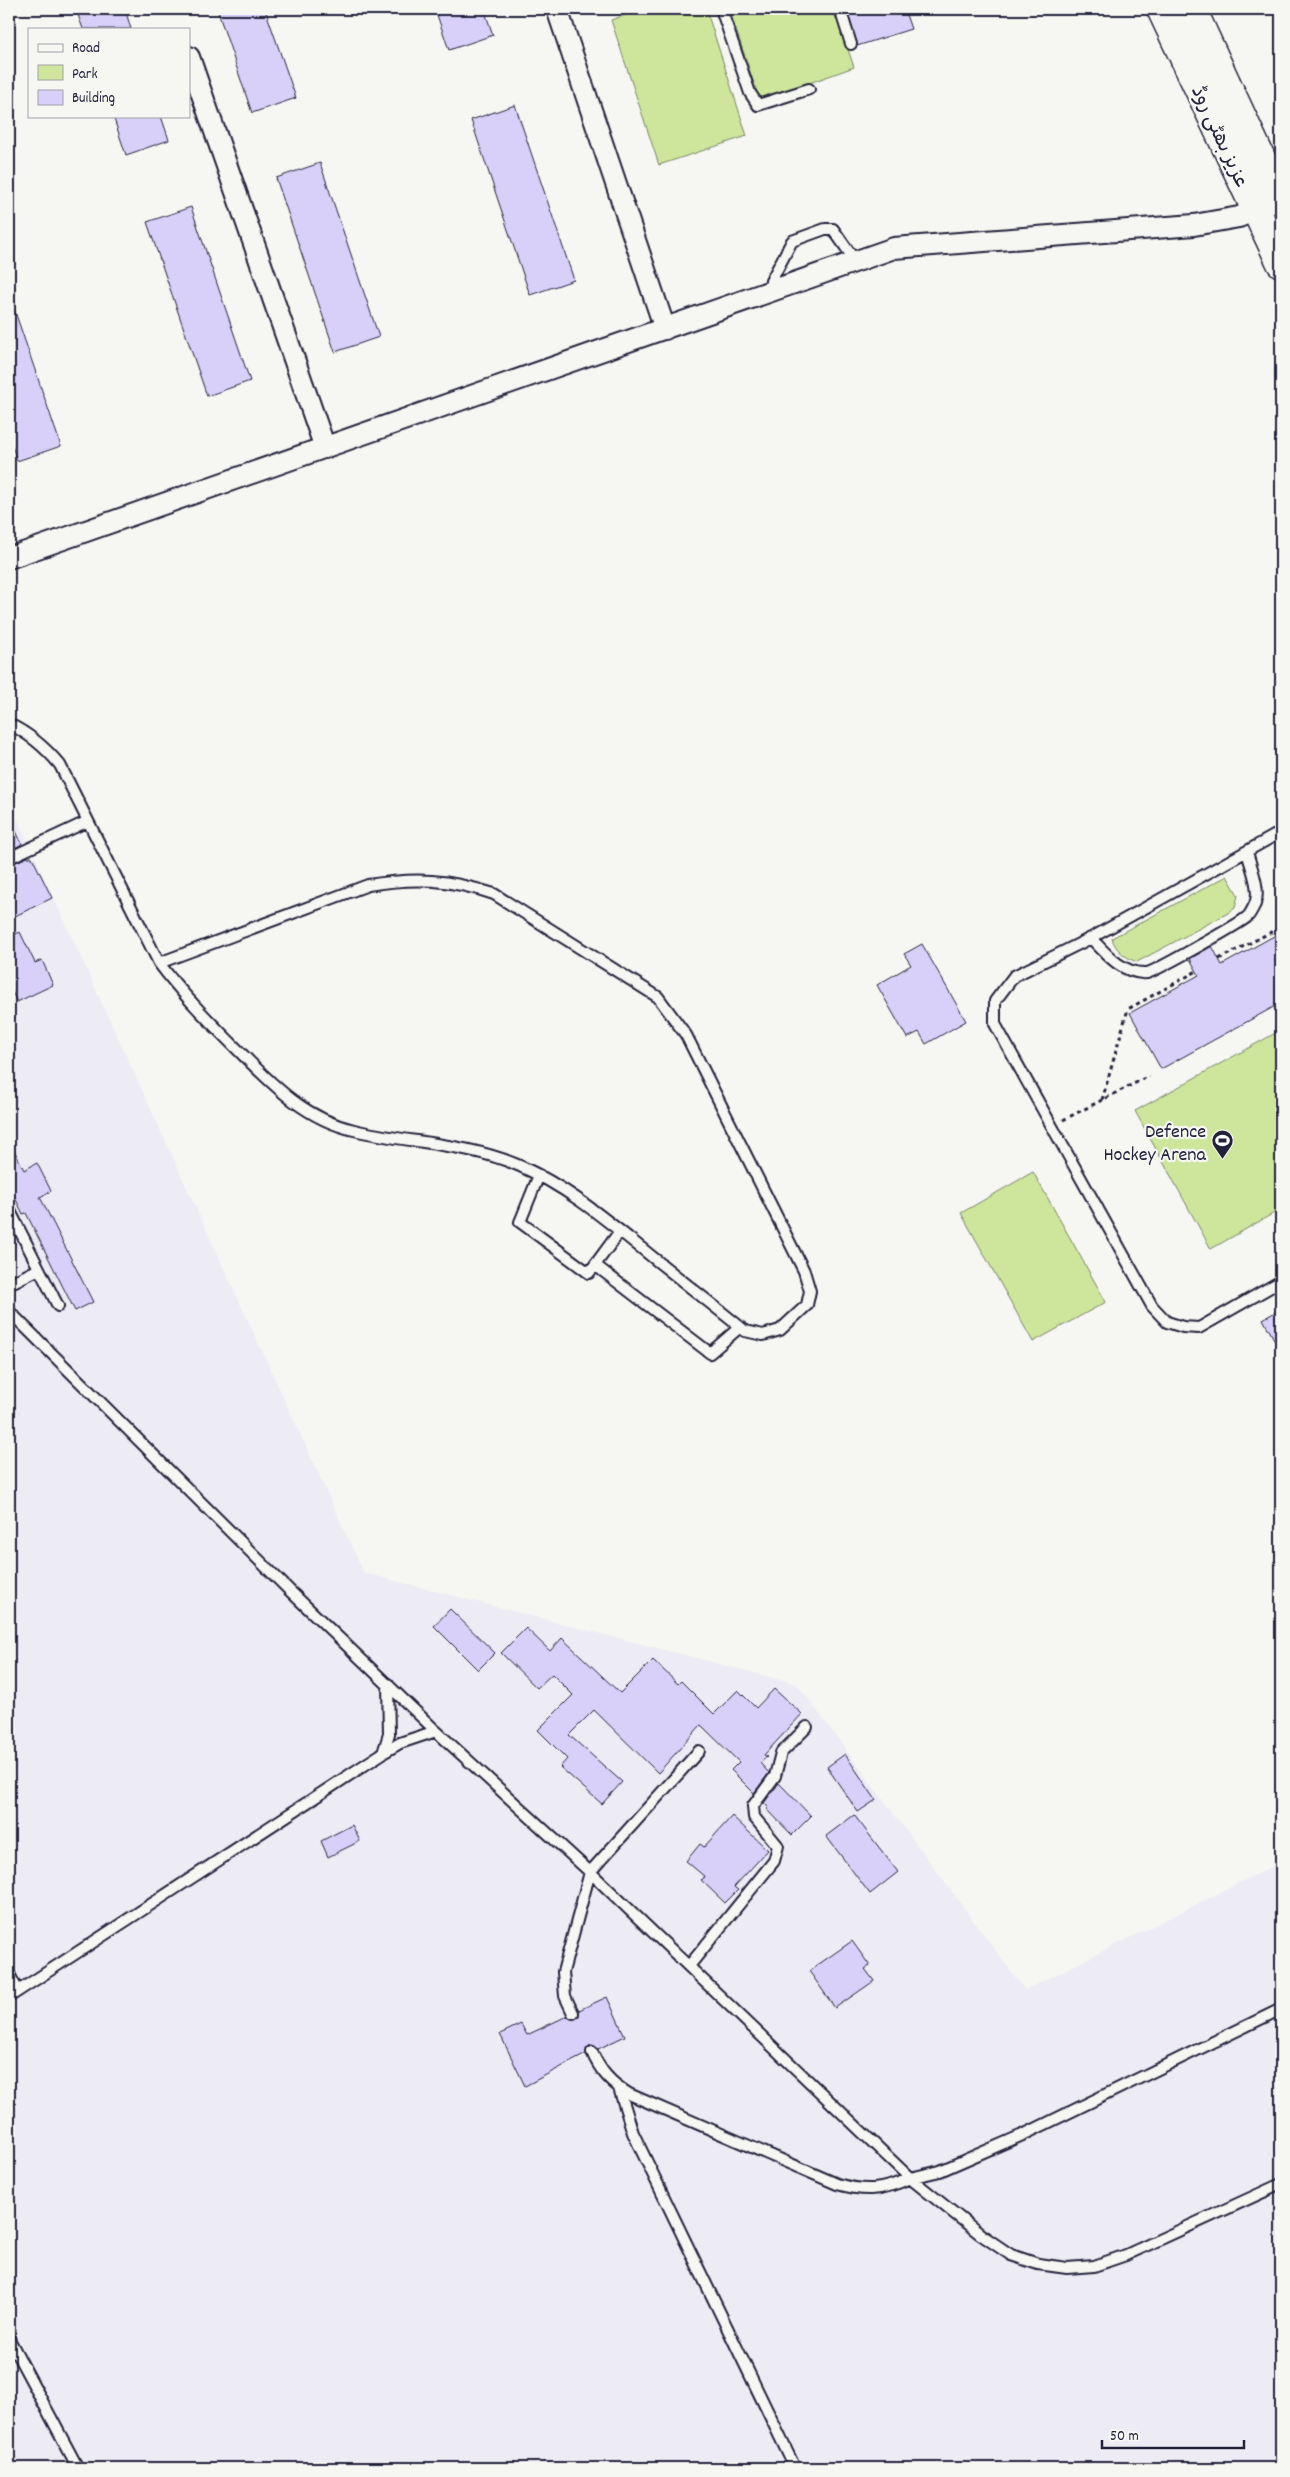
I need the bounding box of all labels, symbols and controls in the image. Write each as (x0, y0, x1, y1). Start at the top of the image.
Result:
legend (28, 28, 190, 118)
text: Road (72, 38, 100, 60)
text: Park (72, 64, 98, 86)
street label: عزیز بھٹی روڈ (1182, 82, 1254, 193)
text: Building (72, 88, 115, 110)
place label: Defence Hockey Arena (1103, 1119, 1207, 1170)
sports icon: Defence Hockey Arena (1210, 1129, 1234, 1160)
scale bar (1102, 2417, 1245, 2449)
text: 50 m (1110, 2426, 1139, 2448)

